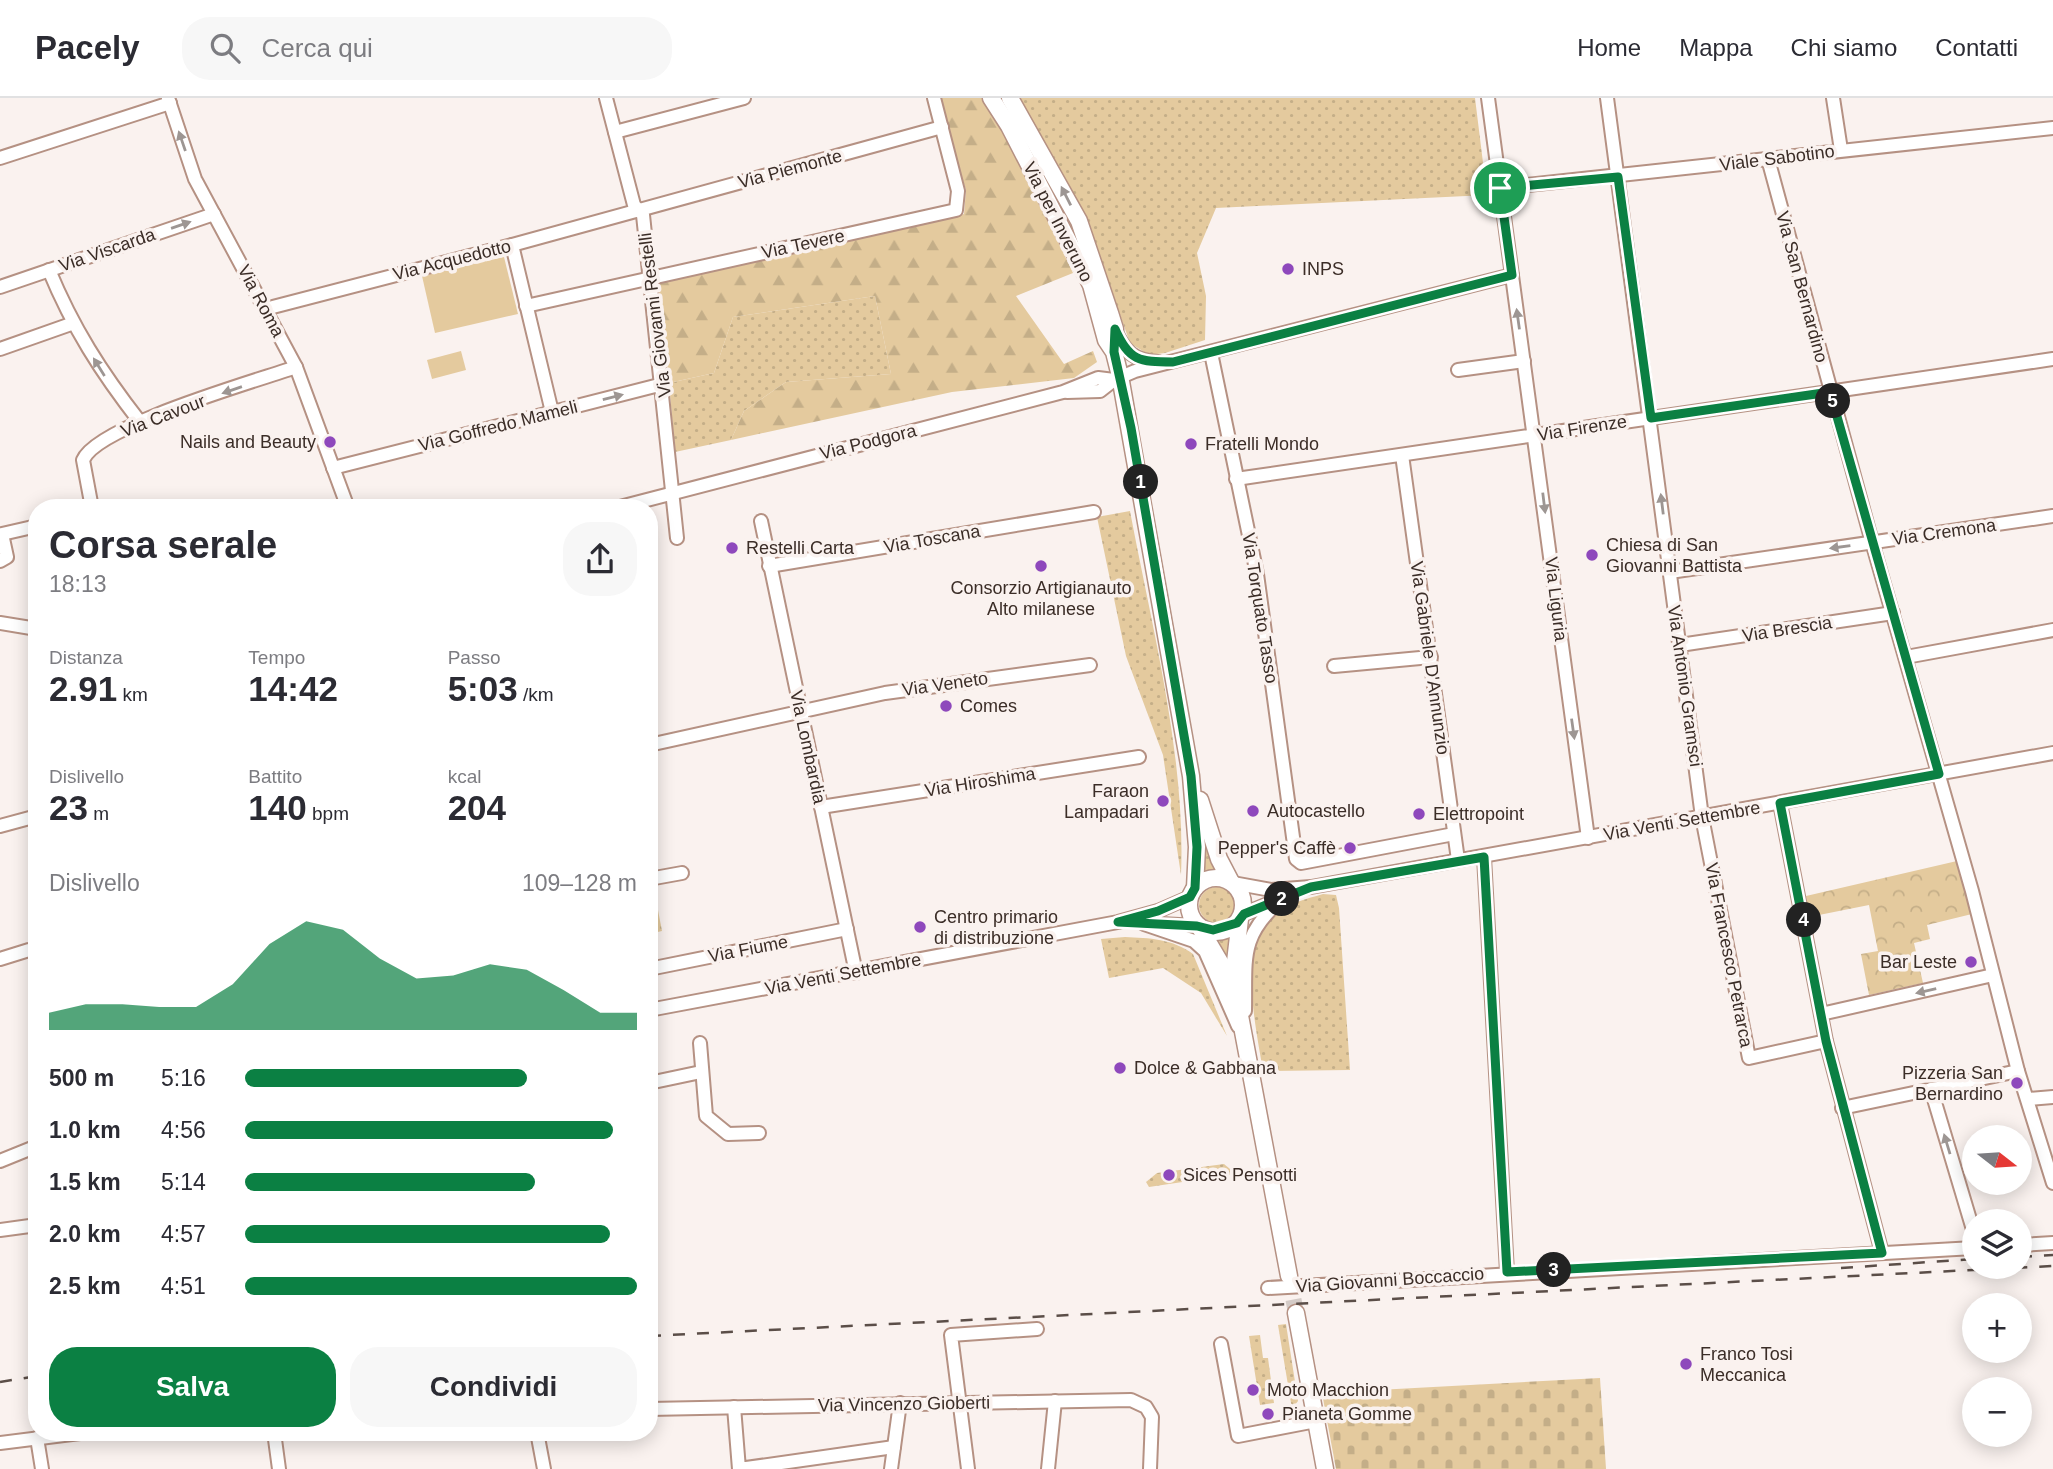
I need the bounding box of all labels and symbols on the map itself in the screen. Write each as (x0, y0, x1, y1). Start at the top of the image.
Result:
one-way arrow (176, 130, 187, 151)
street label: Viale Sabotino (1718, 141, 1836, 175)
street label: Via Piemonte (736, 146, 844, 192)
pin (1470, 158, 1530, 218)
street label: Via per Inveruno (1019, 159, 1097, 285)
one-way arrow (1061, 186, 1072, 206)
street label: Via San Bernardino (1772, 209, 1832, 365)
one-way arrow (170, 219, 191, 230)
street label: Via Viscarda (56, 224, 159, 276)
street label: Via Tevere (760, 225, 846, 263)
street label: Via Giovanni Restelli (635, 232, 675, 398)
street label: Via Acquedotto (391, 236, 513, 284)
place label: INPS (1302, 259, 1344, 279)
marker: INPS (1280, 261, 1296, 277)
street label: Via Roma (234, 262, 289, 341)
one-way arrow (1513, 308, 1524, 330)
one-way arrow (92, 357, 105, 377)
pin: 5 (1815, 384, 1850, 418)
one-way arrow (221, 385, 242, 396)
street label: Via Cavour (118, 391, 208, 441)
one-way arrow (602, 391, 624, 402)
street label: Via Goffredo Mameli (416, 397, 580, 455)
street label: Via Firenze (1536, 411, 1628, 445)
street label: Via Podgora (818, 420, 919, 464)
place label: Nails and Beauty (180, 432, 316, 452)
marker: Nails and Beauty (322, 434, 338, 450)
place label: Fratelli Mondo (1205, 434, 1319, 454)
marker: Fratelli Mondo (1183, 436, 1199, 452)
pin: 1 (1124, 464, 1158, 500)
one-way arrow (1538, 492, 1549, 514)
one-way arrow (1656, 493, 1667, 515)
street label: Via Cremona (1891, 515, 1998, 549)
street label: Via Toscana (882, 521, 983, 557)
street label: Via Torquato Tasso (1238, 531, 1282, 685)
place label: Chiesa di San Giovanni Battista (1606, 535, 1743, 576)
place label: Restelli Carta (746, 538, 855, 558)
marker: Restelli Carta (724, 540, 740, 556)
one-way arrow (1829, 542, 1851, 553)
marker: Chiesa di San Giovanni Battista (1584, 547, 1600, 563)
street label: Via Liguria (1541, 556, 1571, 643)
marker: Consorzio Artigianauto Alto milanese (1033, 558, 1049, 574)
street label: Via Gabriele D'Annunzio (1407, 560, 1453, 756)
place label: Consorzio Artigianauto Alto milanese (950, 578, 1132, 619)
street label: Via Antonio Gramsci (1664, 604, 1706, 768)
street label: Via Brescia (1741, 612, 1834, 646)
street label: Via Veneto (901, 668, 989, 700)
street label: Via Lombardia (786, 688, 830, 807)
place label: Comes (960, 696, 1017, 716)
marker: Comes (938, 698, 954, 714)
one-way arrow (1568, 718, 1579, 740)
street label: Via Hiroshima (923, 763, 1038, 801)
place label: Faraon Lampadari (1064, 781, 1149, 822)
marker: Faraon Lampadari (1155, 793, 1171, 809)
street label: Via Venti Settembre (1602, 797, 1762, 845)
place label: Autocastello (1267, 801, 1365, 821)
marker: Autocastello (1245, 803, 1261, 819)
place label: Elettropoint (1433, 804, 1524, 824)
marker: Elettropoint (1411, 806, 1427, 822)
place label: Pepper's Caffè (1218, 838, 1336, 858)
marker: Pepper's Caffè (1342, 840, 1358, 856)
street label: Via Francesco Petrarca (1701, 861, 1757, 1050)
pin: 2 (1264, 882, 1300, 916)
pin: 4 (1786, 902, 1822, 938)
place label: Centro primario di distribuzione (934, 907, 1058, 948)
marker: Centro primario di distribuzione (912, 919, 928, 935)
street label: Via Fiume (706, 931, 790, 967)
street label: Via Venti Settembre (763, 949, 923, 999)
place label: Bar Leste (1880, 952, 1957, 972)
marker: Bar Leste (1963, 954, 1979, 970)
one-way arrow (1915, 985, 1937, 996)
place label: Dolce & Gabbana (1134, 1058, 1277, 1078)
marker: Dolce & Gabbana (1112, 1060, 1128, 1076)
place label: Pizzeria San Bernardino (1902, 1063, 2003, 1104)
marker: Pizzeria San Bernardino (2009, 1075, 2025, 1091)
north arrow (1962, 1125, 2032, 1195)
one-way arrow (1942, 1133, 1952, 1154)
place label: Sices Pensotti (1183, 1165, 1297, 1185)
marker: Sices Pensotti (1161, 1167, 1177, 1183)
pin: 3 (1536, 1252, 1572, 1288)
street label: Via Giovanni Boccaccio (1295, 1263, 1485, 1297)
place label: Franco Tosi Meccanica (1700, 1344, 1793, 1385)
marker: Franco Tosi Meccanica (1678, 1356, 1694, 1372)
place label: Moto Macchion (1267, 1380, 1389, 1400)
marker: Moto Macchion (1245, 1382, 1261, 1398)
street label: Via Vincenzo Gioberti (818, 1392, 990, 1416)
place label: Pianeta Gomme (1282, 1404, 1412, 1424)
marker: Pianeta Gomme (1260, 1406, 1276, 1422)

